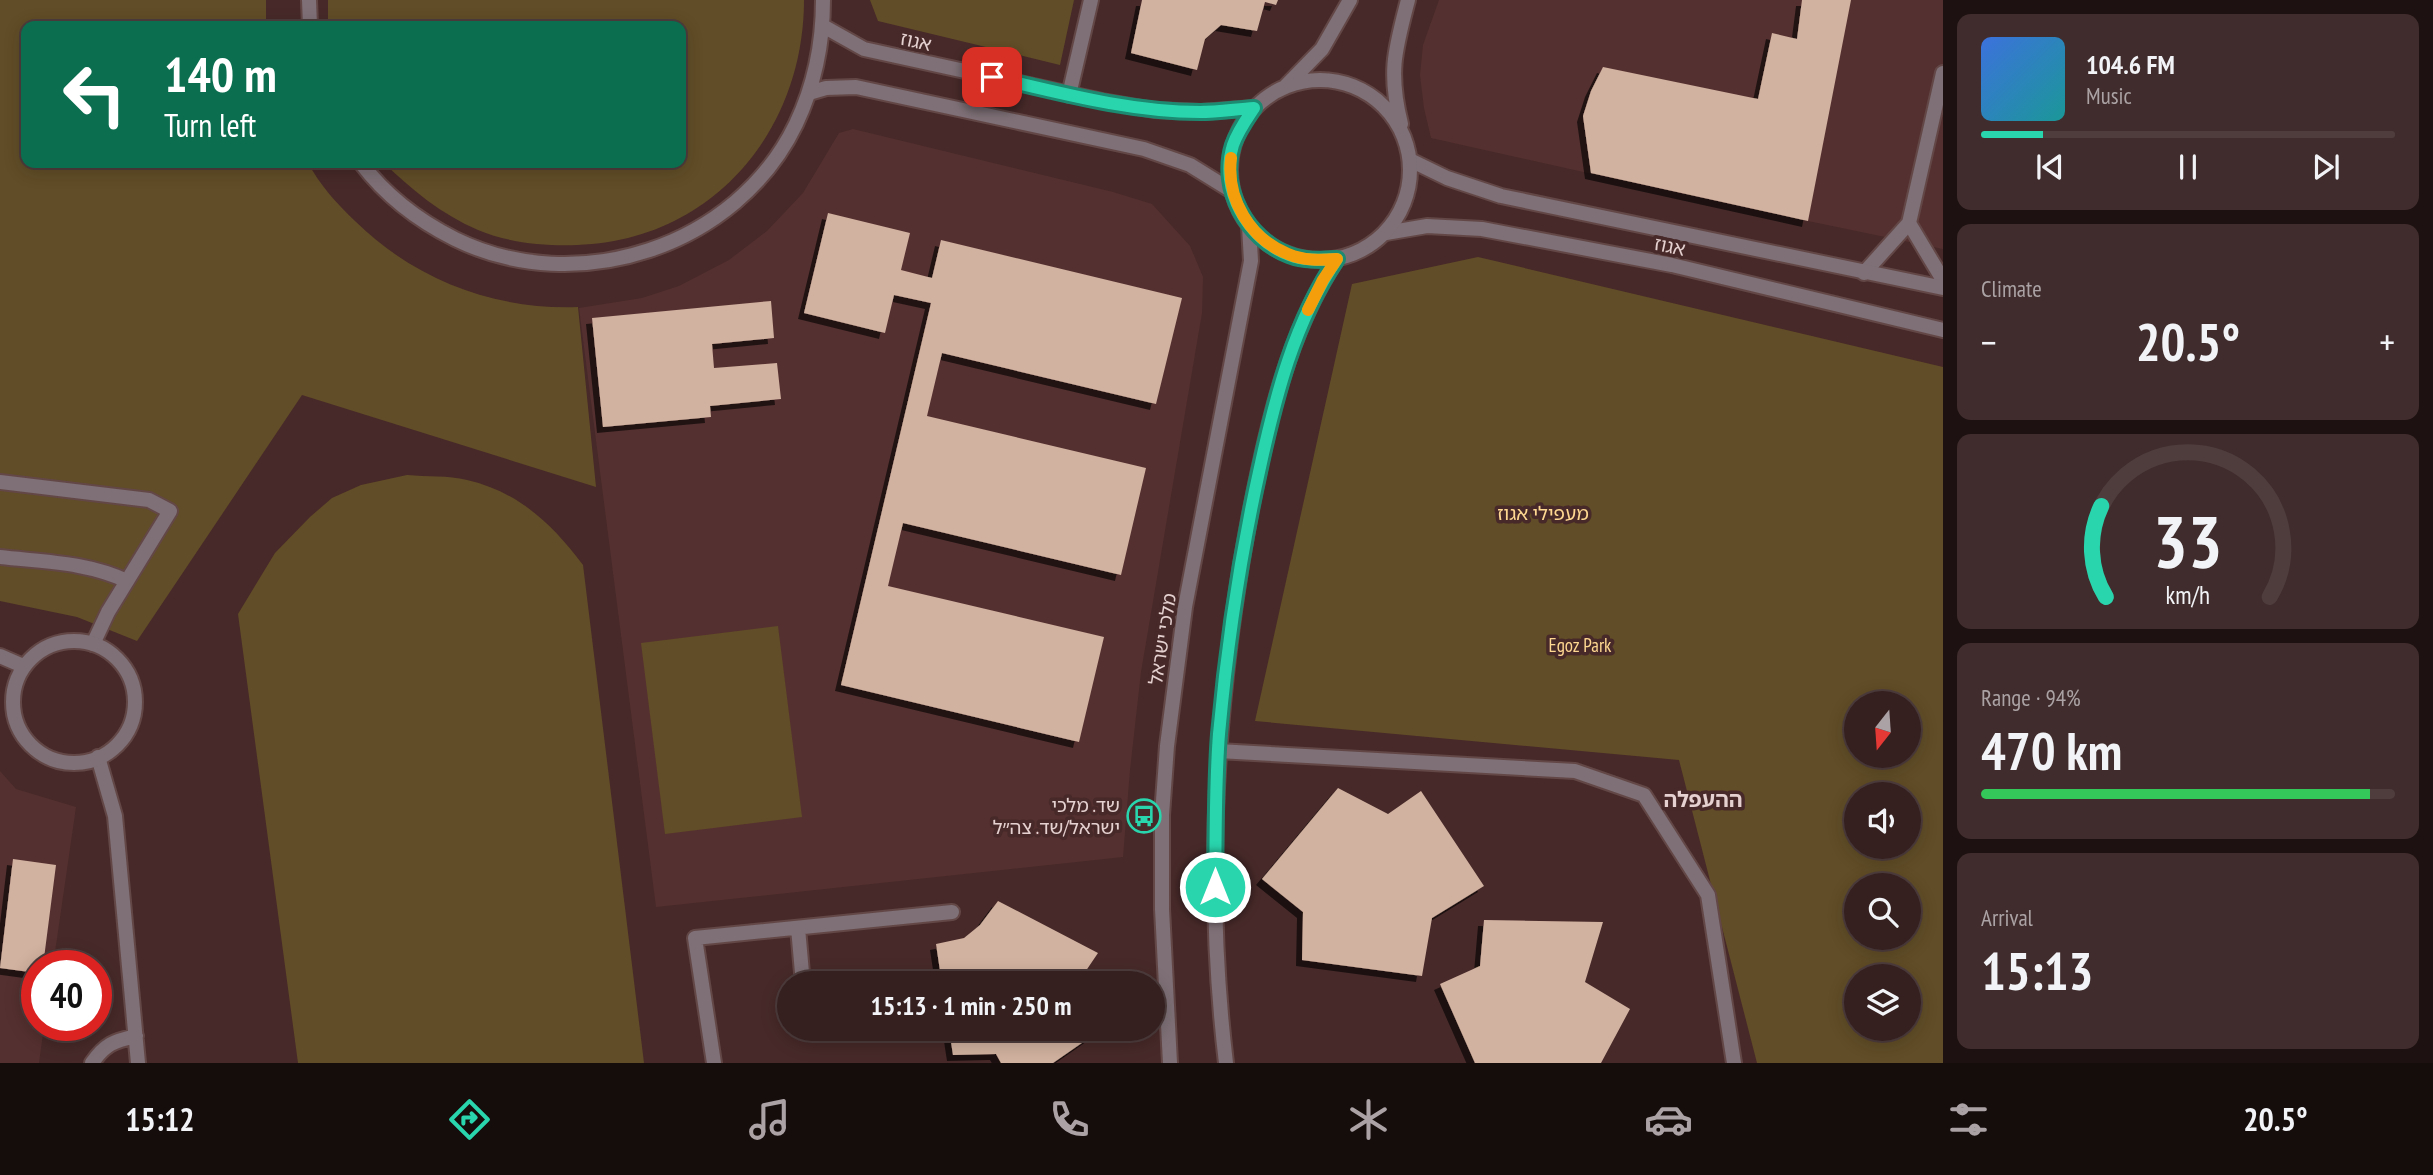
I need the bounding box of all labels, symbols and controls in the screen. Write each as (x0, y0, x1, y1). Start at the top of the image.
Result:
street label: אגוז (898, 26, 934, 56)
text: 140 m (164, 42, 277, 106)
pin (962, 47, 1022, 107)
text: 104.6 FM (2086, 48, 2175, 81)
icon: left (49, 49, 140, 140)
icon: arrive (973, 58, 1011, 96)
text: Music (2086, 81, 2132, 110)
text: Turn left (164, 104, 256, 146)
icon: previous (2031, 148, 2069, 186)
icon: pause (2169, 148, 2207, 186)
icon: next (2307, 148, 2345, 186)
street label: אגוז (1652, 231, 1688, 261)
text: Climate (1981, 274, 2042, 303)
text: 20.5° (2136, 308, 2240, 375)
text: − (1981, 317, 1997, 366)
text: + (2379, 317, 2395, 366)
text: 33 (2153, 494, 2223, 588)
park label: מעפילי אגוז (1497, 501, 1589, 525)
text: km/h (2166, 579, 2210, 611)
street label: מלכי ישראל (1143, 591, 1181, 687)
park label: Egoz Park (1549, 633, 1612, 657)
text: Range · 94% (1981, 683, 2081, 712)
north arrow (1844, 691, 1922, 768)
map controls (1844, 691, 1921, 1041)
text: 470 km (1981, 717, 2122, 784)
button: sound (1844, 782, 1921, 859)
district label: ההעפלה (1663, 786, 1743, 813)
place label: שד. מלכי ישראל/שד. צה״ל (993, 793, 1120, 839)
bus stop icon: שד. מלכי ישראל/שד. צה״ל (1125, 797, 1163, 835)
position arrow (1178, 850, 1252, 924)
button: search (1844, 873, 1921, 950)
text: Arrival (1981, 903, 2033, 932)
text: 15:13 (1981, 937, 2093, 1004)
speed limit sign: 40 (21, 950, 112, 1041)
button: layers (1844, 964, 1921, 1041)
text: 15:13 · 1 min · 250 m (871, 989, 1071, 1022)
icon: directions (445, 1095, 494, 1144)
icon: music (745, 1095, 794, 1144)
icon: phone (1045, 1095, 1094, 1144)
icon: climate (1344, 1095, 1393, 1144)
icon: car (1644, 1095, 1693, 1144)
icon: filters (1944, 1095, 1993, 1144)
text: 15:12 (125, 1098, 195, 1140)
text: 20.5° (2243, 1098, 2308, 1140)

